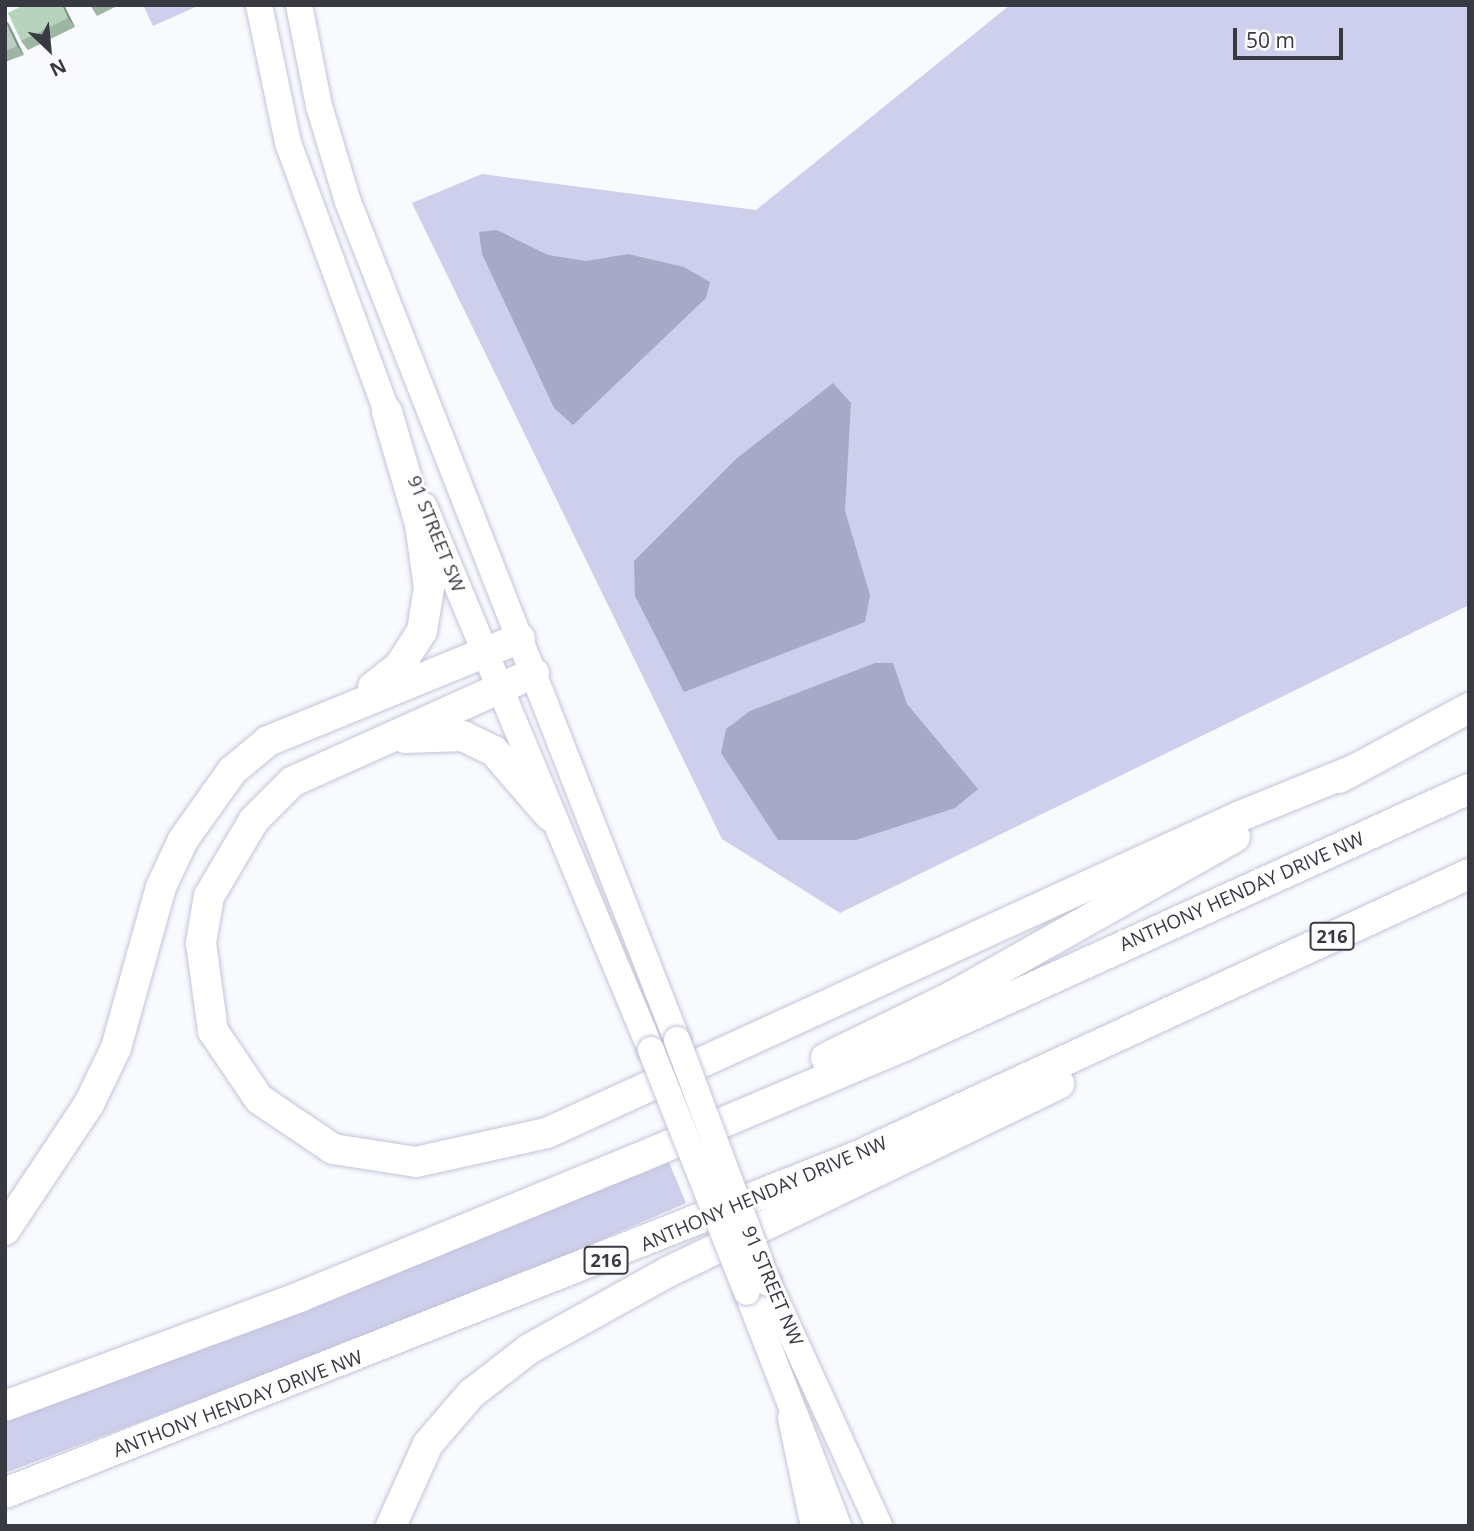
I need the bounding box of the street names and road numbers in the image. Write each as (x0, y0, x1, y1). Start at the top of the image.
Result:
street label: 91 STREET SW (402, 472, 470, 596)
street label: ANTHONY HENDAY DRIVE NW (1116, 828, 1368, 956)
road number: 216 (1309, 922, 1355, 951)
street label: ANTHONY HENDAY DRIVE NW (638, 1132, 890, 1256)
street label: 91 STREET NW (737, 1223, 807, 1349)
road number: 216 (583, 1246, 629, 1274)
street label: ANTHONY HENDAY DRIVE NW (110, 1346, 366, 1462)

